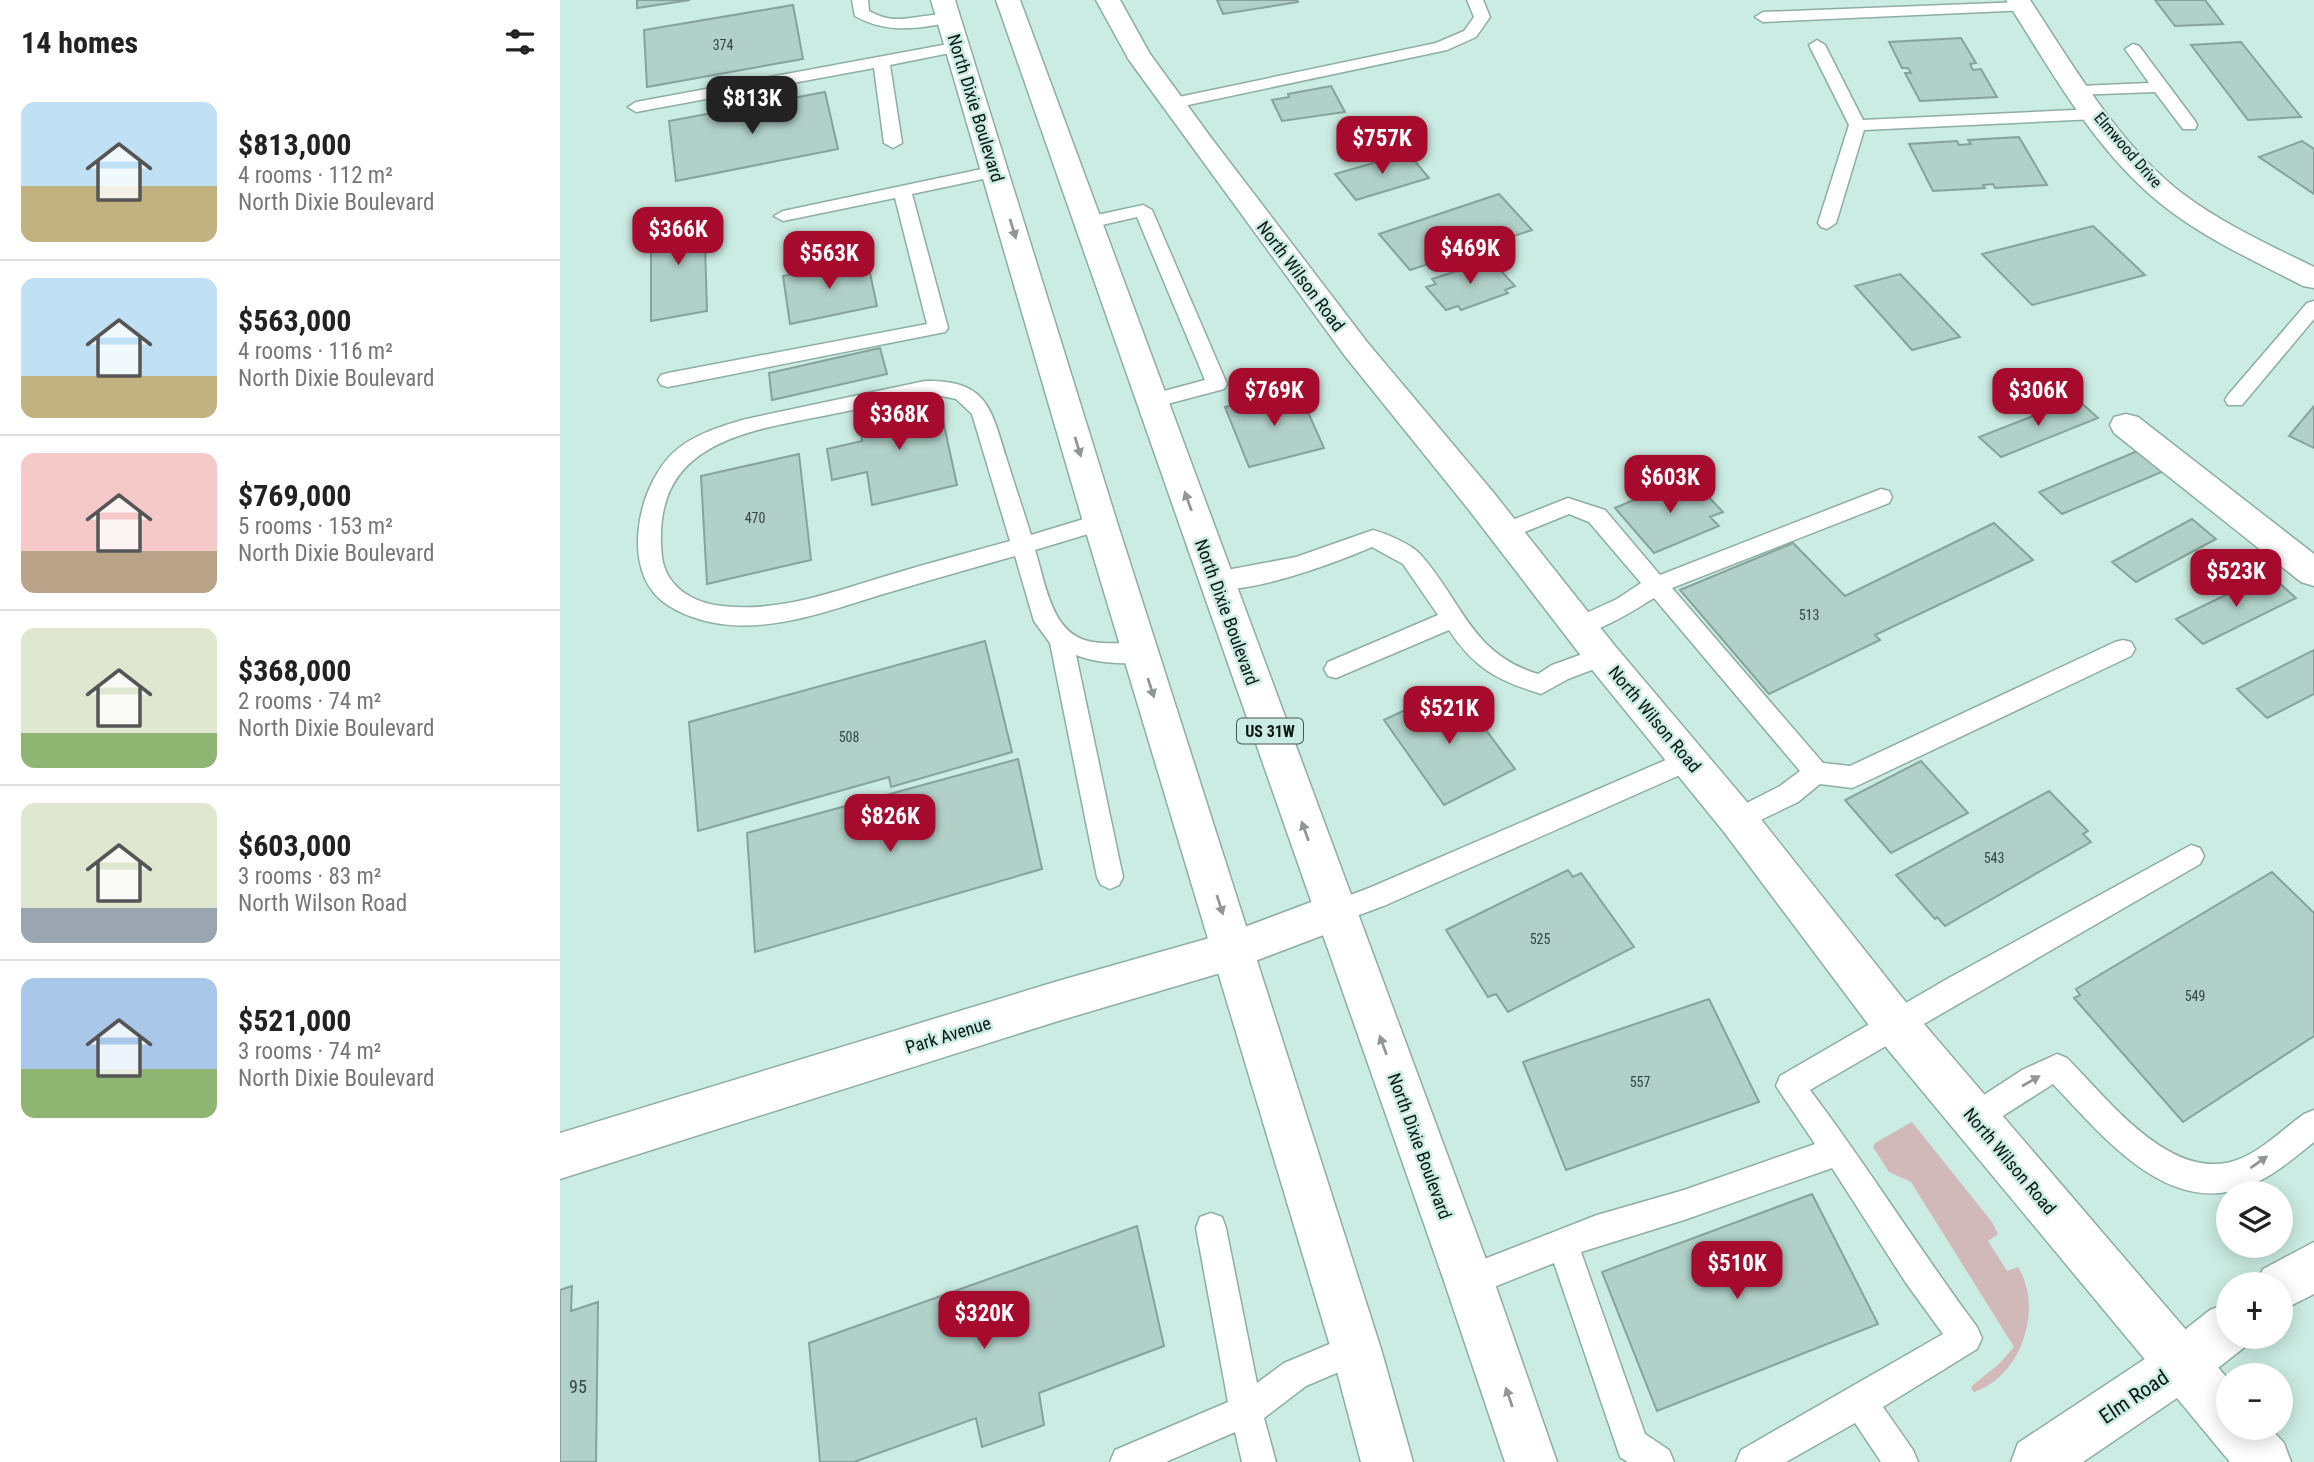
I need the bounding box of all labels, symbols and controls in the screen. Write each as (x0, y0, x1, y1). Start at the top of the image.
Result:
icon: filters (501, 23, 539, 61)
text: 14 homes (21, 25, 138, 60)
street label: North Dixie Boulevard (943, 31, 1009, 185)
house number: 374 (713, 37, 733, 53)
pin: $813K (703, 76, 801, 136)
text: $813K (722, 85, 782, 112)
street label: Elmwood Drive (2090, 108, 2166, 192)
pin: $757K (1333, 116, 1431, 176)
text: $757K (1352, 125, 1412, 152)
text: $813,000 (238, 127, 351, 162)
icon: home (77, 130, 161, 214)
text: 4 rooms · 112 m² (238, 162, 393, 189)
text: North Dixie Boulevard (238, 189, 434, 216)
pin: $366K (629, 208, 727, 267)
text: $366K (648, 216, 708, 243)
street label: North Wilson Road (1253, 217, 1349, 335)
one-way arrow (1009, 219, 1019, 240)
pin: $469K (1421, 226, 1519, 286)
pin: $563K (780, 232, 878, 291)
text: $469K (1440, 235, 1500, 262)
text: $563K (799, 240, 859, 267)
text: $563,000 (238, 303, 351, 338)
icon: home (77, 306, 161, 390)
text: 4 rooms · 116 m² (238, 338, 393, 365)
text: North Dixie Boulevard (238, 365, 434, 392)
pin: $769K (1225, 368, 1323, 428)
pin: $306K (1989, 368, 2087, 428)
text: $769K (1244, 377, 1304, 404)
text: $306K (2008, 377, 2068, 404)
pin: $368K (850, 392, 948, 452)
text: $368K (869, 401, 929, 428)
one-way arrow (1073, 437, 1083, 458)
pin: $603K (1621, 456, 1719, 515)
text: $603K (1640, 464, 1700, 491)
text: $769,000 (238, 478, 351, 513)
icon: home (77, 481, 161, 565)
one-way arrow (1182, 491, 1193, 512)
house number: 470 (745, 510, 765, 526)
text: 5 rooms · 153 m² (238, 513, 393, 540)
street label: North Dixie Boulevard (1191, 536, 1263, 688)
text: North Dixie Boulevard (238, 540, 434, 567)
pin: $523K (2187, 550, 2285, 609)
text: $523K (2206, 558, 2266, 585)
house number: 513 (1799, 607, 1819, 623)
text: $368,000 (238, 653, 351, 688)
icon: home (77, 656, 161, 740)
street label: North Wilson Road (1604, 662, 1706, 776)
one-way arrow (1147, 678, 1157, 699)
pin: $521K (1400, 686, 1498, 746)
text: 2 rooms · 74 m² (238, 688, 381, 715)
text: $521K (1419, 695, 1479, 722)
text: North Dixie Boulevard (238, 715, 434, 742)
road number: US 31W (1237, 718, 1303, 744)
house number: 508 (839, 729, 859, 745)
pin: $826K (841, 794, 939, 854)
text: $826K (860, 803, 920, 830)
one-way arrow (1300, 820, 1311, 841)
text: $603,000 (238, 828, 351, 863)
icon: home (77, 831, 161, 915)
house number: 543 (1984, 850, 2004, 866)
text: 3 rooms · 83 m² (238, 863, 381, 890)
text: North Wilson Road (238, 890, 407, 917)
one-way arrow (1215, 895, 1226, 916)
house number: 525 (1530, 931, 1550, 947)
house number: 549 (2185, 988, 2205, 1004)
text: $521,000 (238, 1003, 351, 1038)
icon: home (77, 1006, 161, 1090)
street label: Park Avenue (903, 1012, 993, 1058)
one-way arrow (1377, 1034, 1388, 1055)
text: 3 rooms · 74 m² (238, 1038, 381, 1065)
text: North Dixie Boulevard (238, 1065, 434, 1092)
street label: North Dixie Boulevard (1384, 1070, 1456, 1222)
house number: 557 (1630, 1074, 1650, 1090)
one-way arrow (2022, 1075, 2041, 1087)
street label: North Wilson Road (1959, 1104, 2061, 1218)
one-way arrow (2250, 1155, 2268, 1169)
map controls (2216, 1181, 2293, 1440)
button: layers (2216, 1181, 2293, 1258)
pin: $510K (1688, 1242, 1786, 1301)
text: $510K (1707, 1250, 1767, 1277)
button: + (2216, 1272, 2293, 1349)
pin: $320K (935, 1292, 1033, 1351)
text: $320K (954, 1300, 1014, 1327)
button: − (2216, 1363, 2293, 1440)
street label: Elm Road (2095, 1365, 2173, 1429)
house number: 95 (569, 1376, 587, 1397)
one-way arrow (1503, 1387, 1514, 1408)

